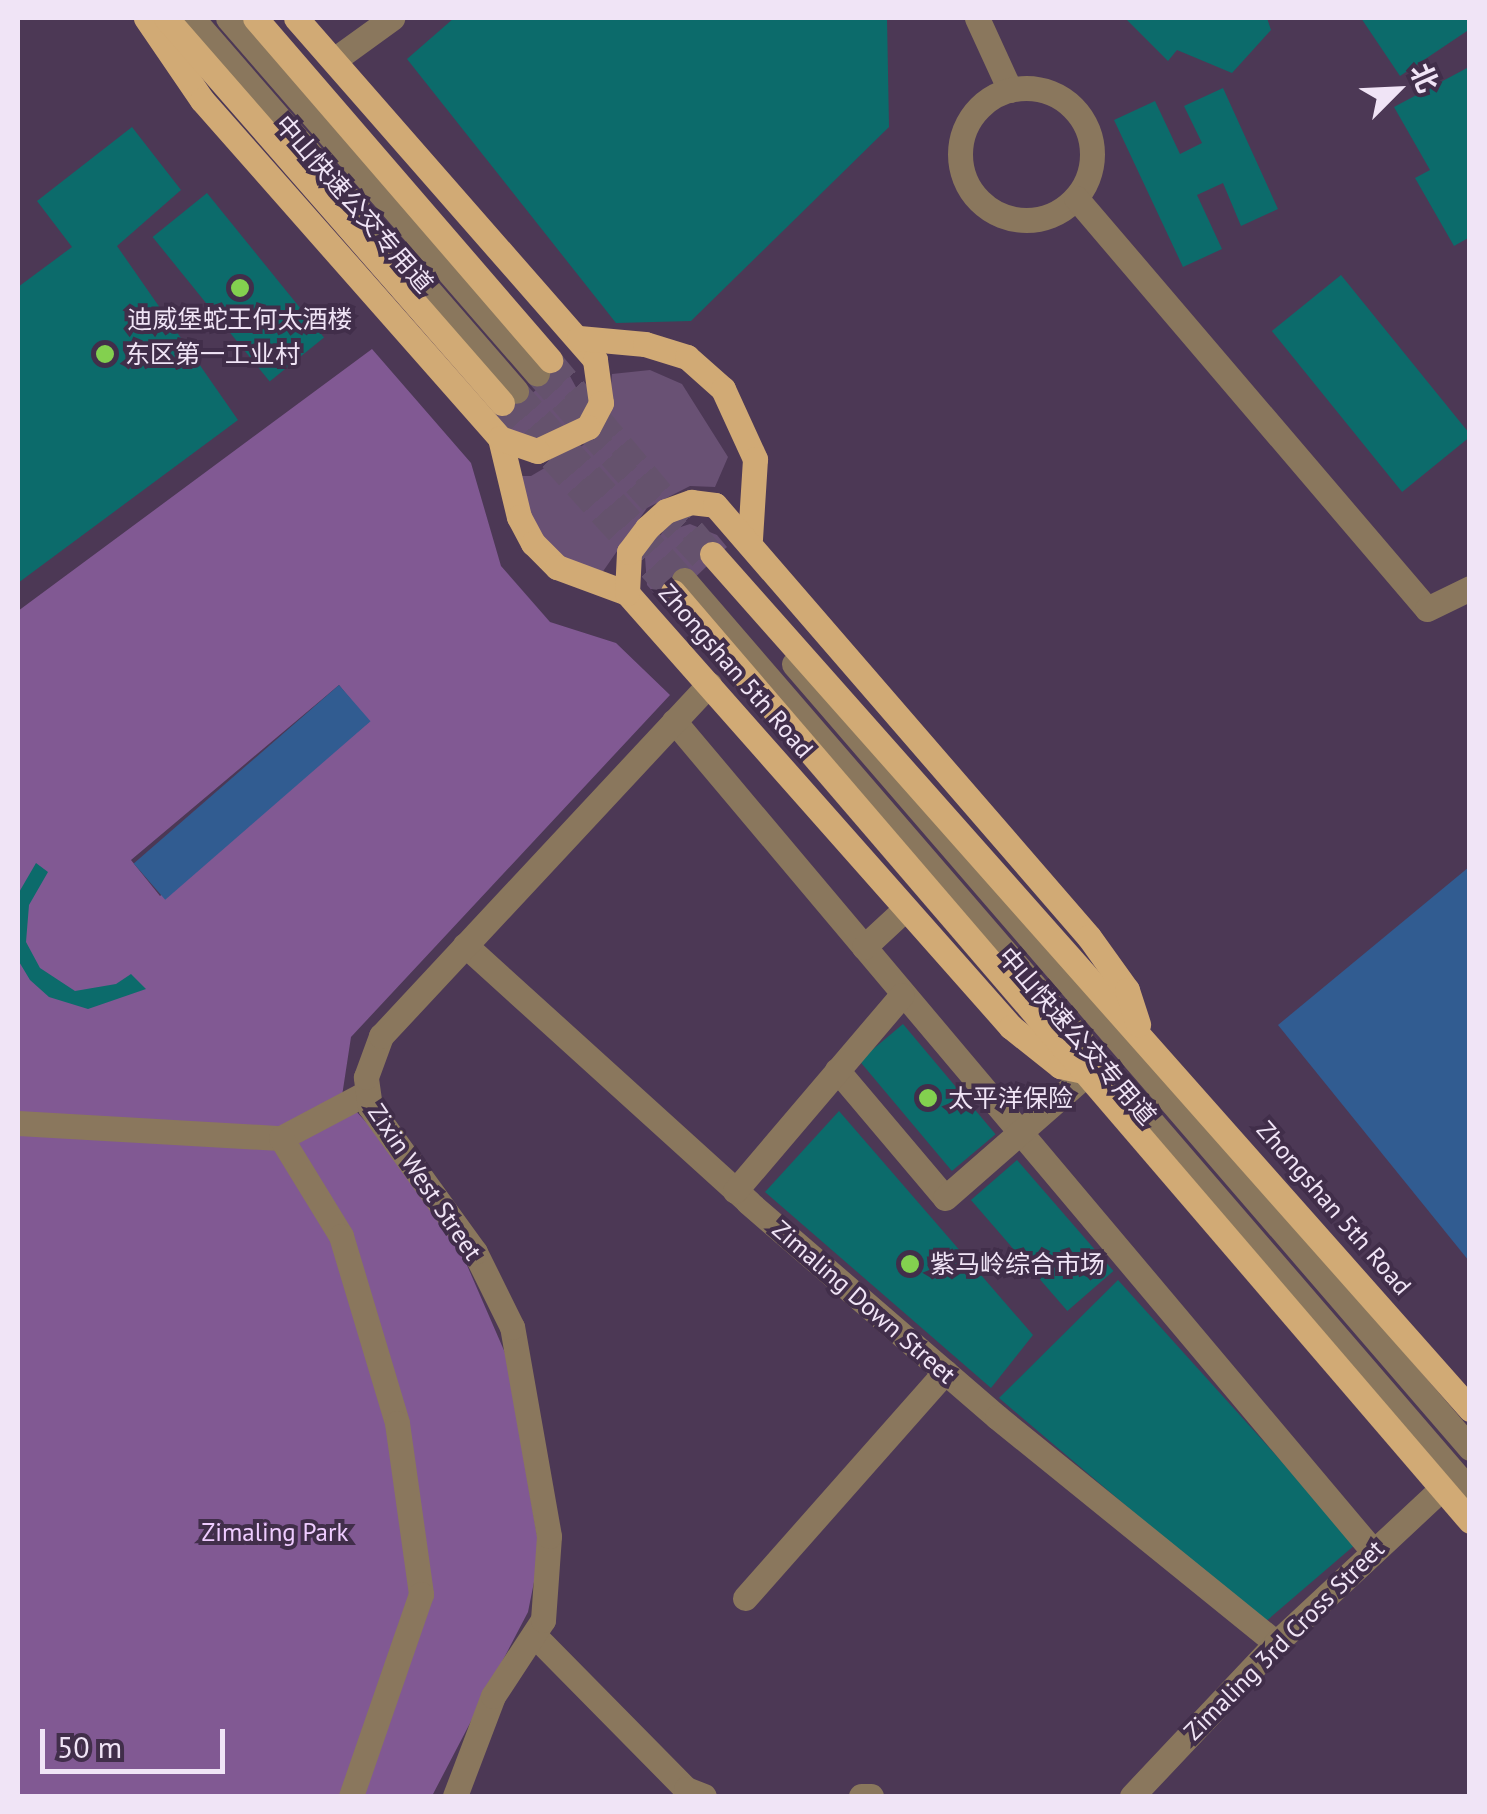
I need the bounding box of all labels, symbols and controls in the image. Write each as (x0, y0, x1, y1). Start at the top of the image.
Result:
north arrow (1347, 40, 1447, 140)
text: 北 (1402, 57, 1447, 98)
street label: 中山快速公交专用道 (269, 109, 439, 299)
marker: 迪威堡蛇王何太酒楼 (229, 277, 251, 299)
place label: 迪威堡蛇王何太酒楼 (128, 304, 352, 334)
place label: 东区第一工业村 (125, 339, 300, 369)
marker: 东区第一工业村 (94, 343, 116, 365)
street label: Zhongshan 5th Road (652, 578, 820, 764)
street label: 中山快速公交专用道 (992, 941, 1162, 1131)
place label: 太平洋保险 (948, 1083, 1073, 1113)
marker: 太平洋保险 (917, 1087, 939, 1109)
street label: Zixin West Street (362, 1098, 488, 1266)
street label: Zhongshan 5th Road (1250, 1115, 1418, 1301)
street label: Zimaling Down Street (766, 1214, 962, 1390)
place label: 紫马岭综合市场 (930, 1249, 1105, 1279)
marker: 紫马岭综合市场 (899, 1253, 921, 1275)
park label: Zimaling Park (202, 1517, 348, 1547)
street label: Zimaling 3rd Cross Street (1178, 1534, 1390, 1746)
scale bar (45, 1709, 230, 1771)
text: 50 m (57, 1727, 122, 1766)

